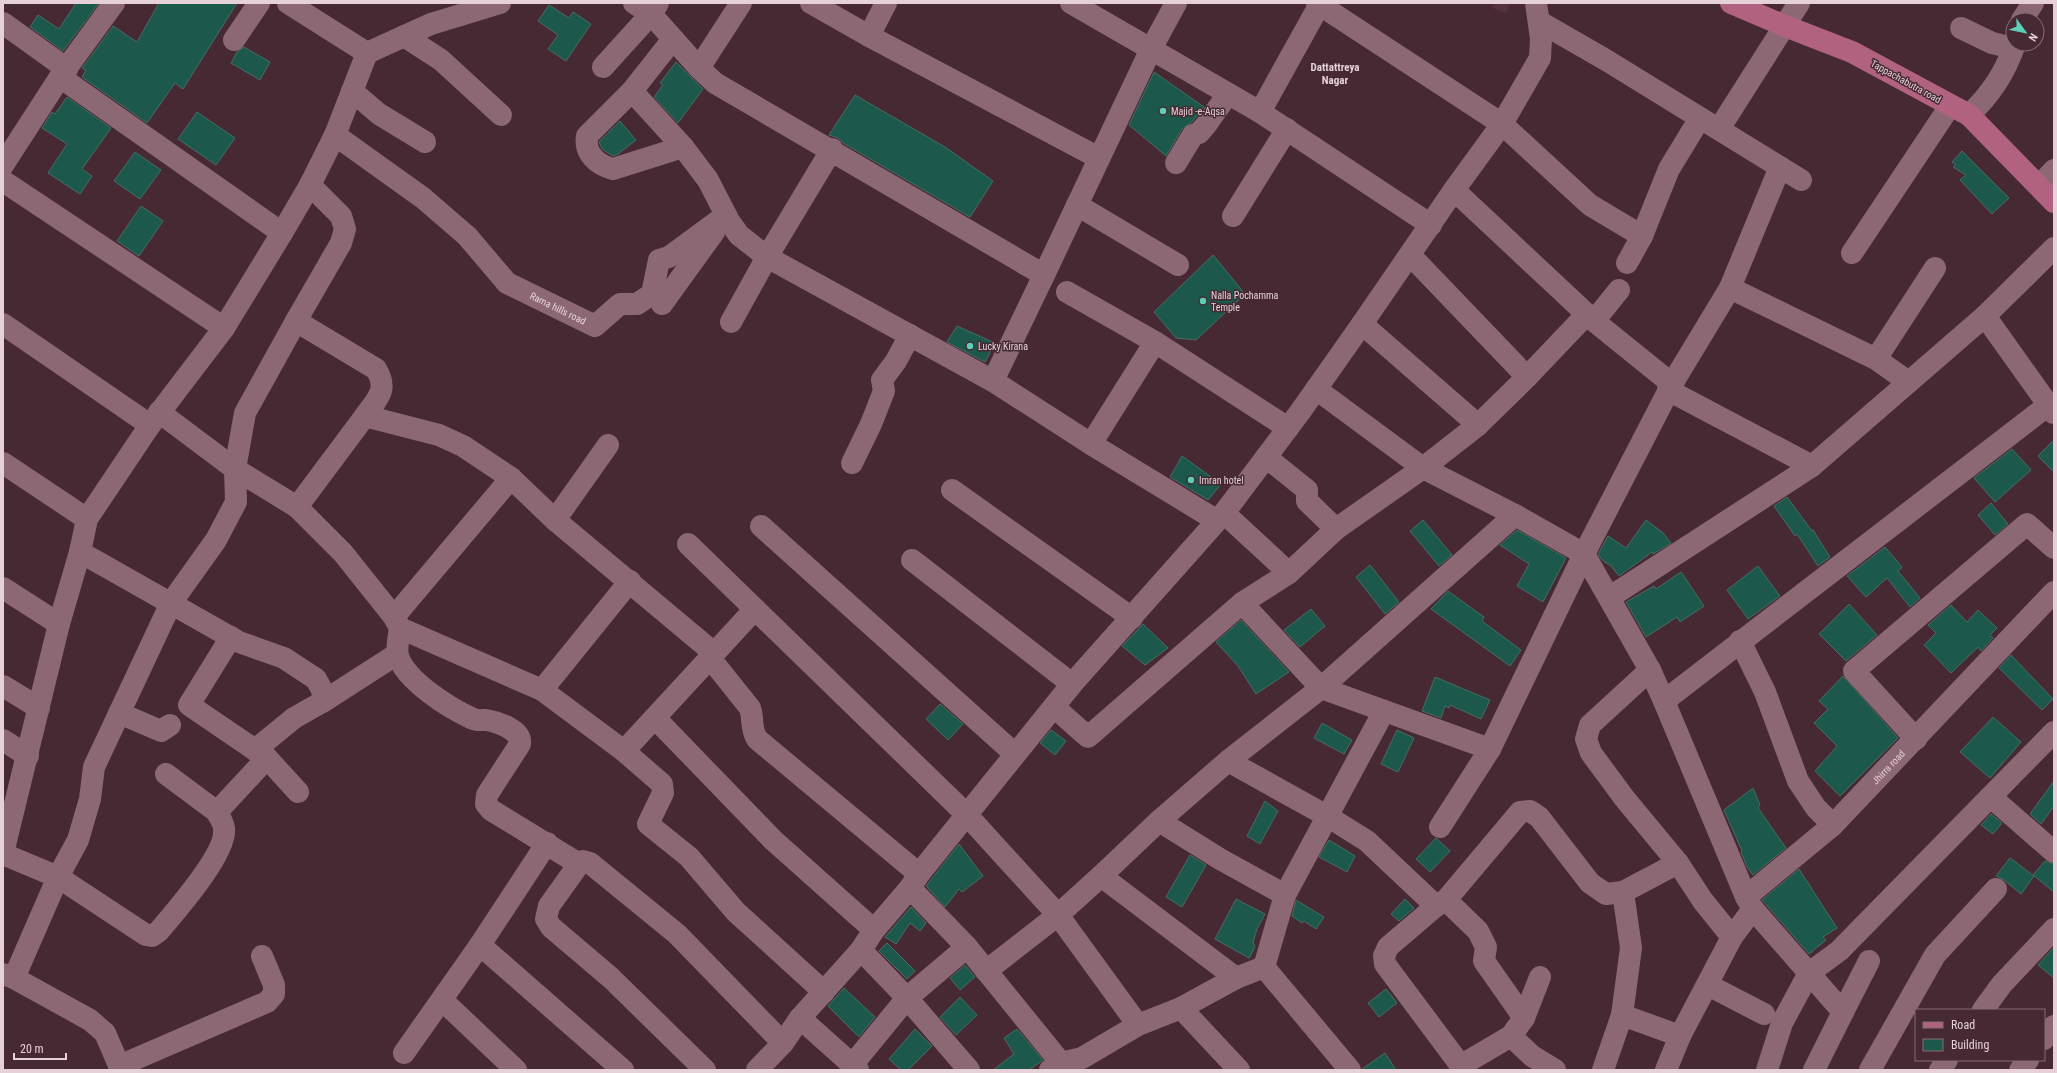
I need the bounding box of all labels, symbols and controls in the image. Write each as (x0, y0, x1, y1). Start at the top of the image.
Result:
north arrow (2005, 12, 2045, 52)
text: N (2026, 31, 2040, 44)
street label: Tappachabutra road (1869, 58, 1943, 105)
district label: Dattattreya Nagar (1311, 61, 1359, 87)
marker: Majid -e-Aqsa (1158, 106, 1168, 116)
place label: Majid -e-Aqsa (1171, 106, 1225, 117)
street label: Rama hills road (528, 290, 588, 327)
place label: Nalla Pochamma Temple (1211, 290, 1278, 313)
marker: Nalla Pochamma Temple (1198, 296, 1208, 306)
marker: Lucky Kirana (965, 341, 975, 351)
place label: Lucky Kirana (978, 341, 1028, 352)
marker: Imran hotel (1186, 475, 1196, 485)
place label: Imran hotel (1199, 475, 1244, 486)
street label: Jhirra road (1870, 748, 1907, 787)
legend (1915, 1009, 2045, 1061)
text: Road (1951, 1018, 1975, 1032)
scale bar (14, 1035, 66, 1061)
text: Building (1951, 1038, 1989, 1052)
text: 20 m (20, 1042, 44, 1056)

